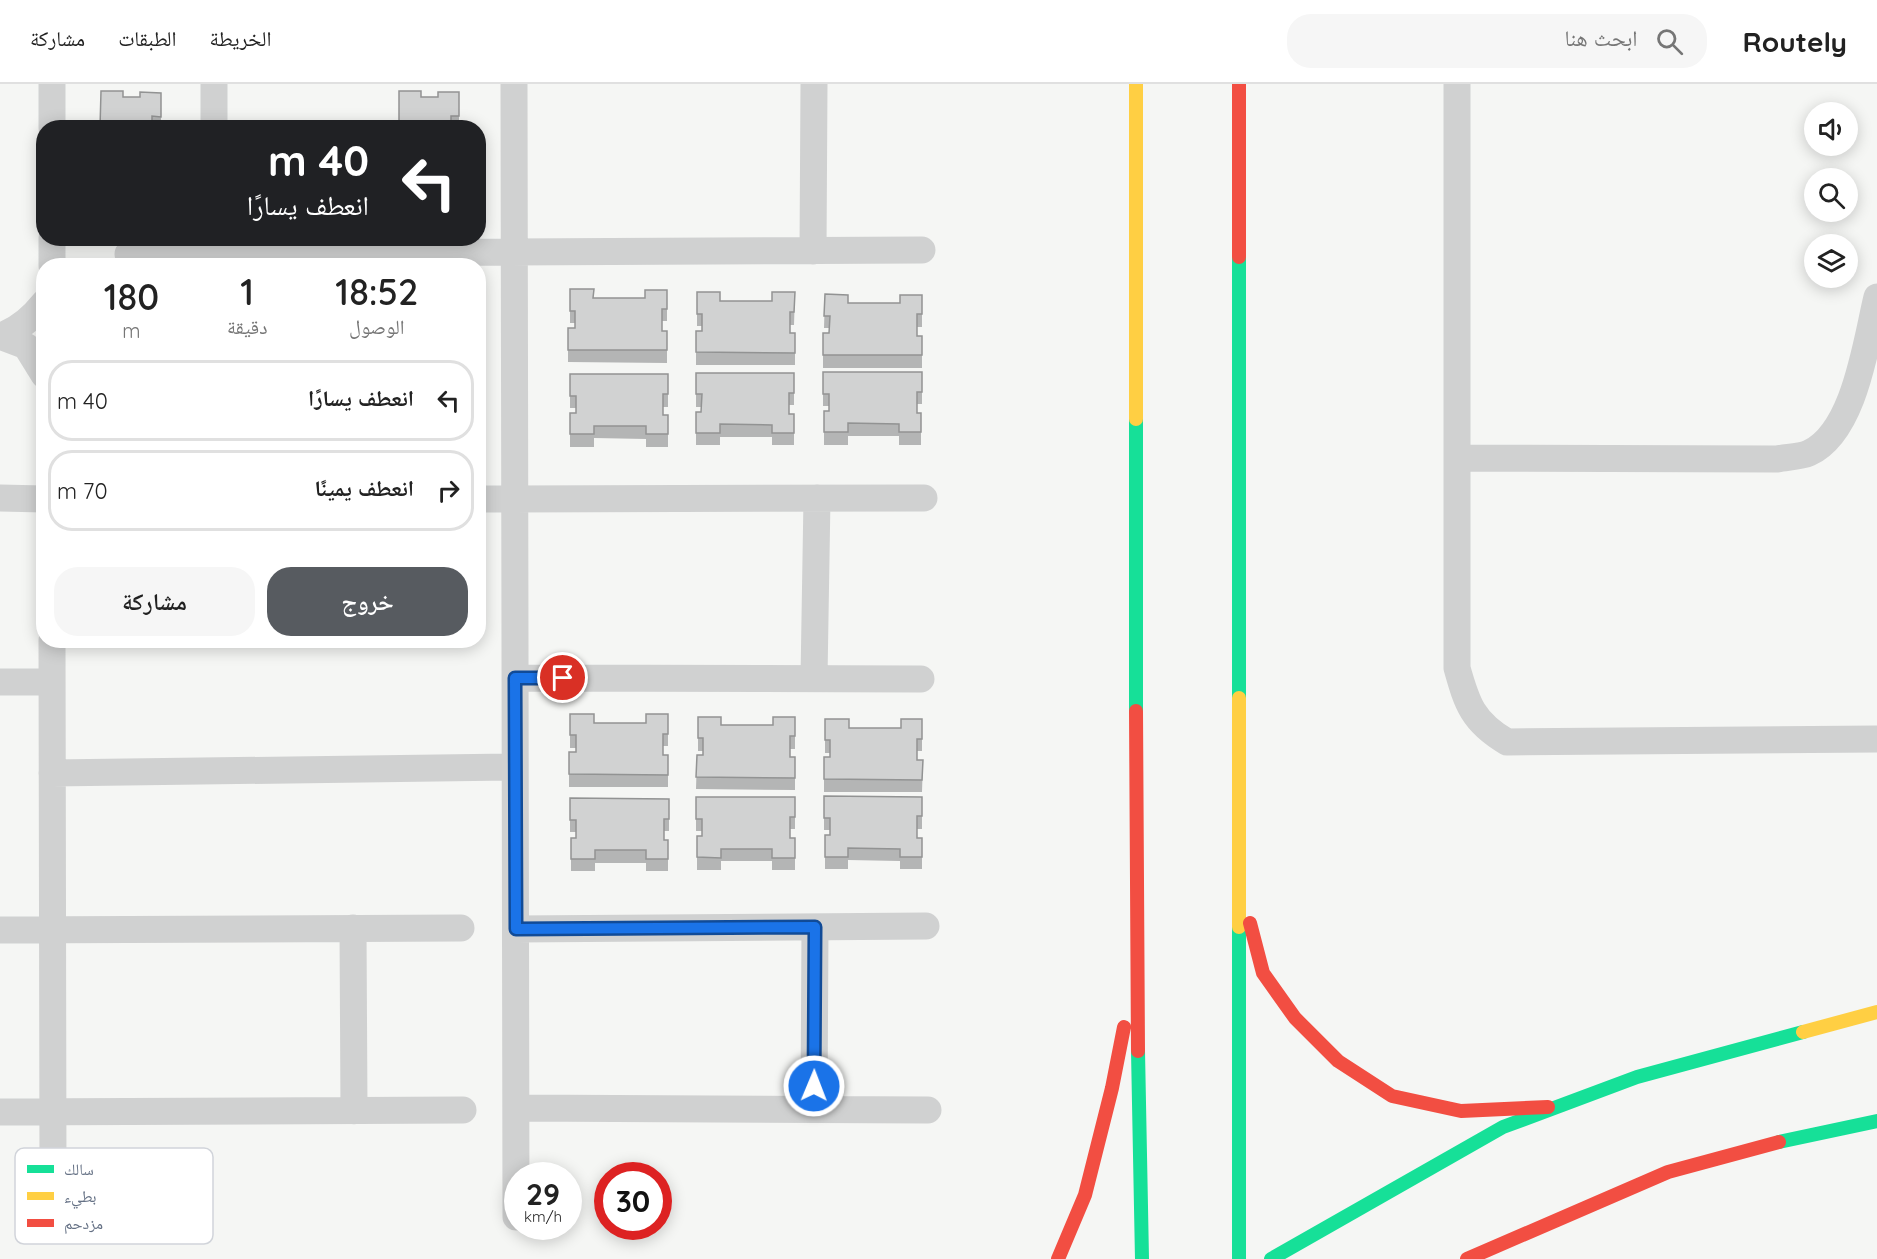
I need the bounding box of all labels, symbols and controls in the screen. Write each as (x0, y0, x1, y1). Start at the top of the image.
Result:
search box (1287, 14, 1707, 68)
text: ابحث هنا (1564, 24, 1638, 52)
text: Routely (1743, 24, 1847, 59)
text: مشاركة (30, 25, 85, 51)
text: الطبقات (118, 25, 177, 51)
text: الخريطة (210, 25, 271, 51)
icon: search (1653, 25, 1686, 58)
map controls (1804, 102, 1858, 288)
button: sound (1804, 102, 1858, 156)
text: 40 m (268, 134, 369, 187)
icon: left (390, 144, 468, 222)
button: search (1804, 168, 1858, 222)
text: انعطف يسارًا (247, 188, 369, 222)
button: layers (1804, 234, 1858, 288)
text: 1 (240, 269, 254, 314)
text: 18:52 (335, 269, 418, 314)
text: 180 (104, 274, 159, 319)
text: دقيقة (227, 314, 268, 339)
text: الوصول (349, 314, 404, 339)
text: m (122, 318, 141, 343)
text: انعطف يسارًا (308, 384, 414, 412)
icon: left (432, 384, 465, 417)
text: 40 m (57, 387, 108, 415)
text: انعطف يمينًا (315, 474, 414, 502)
icon: right (432, 474, 465, 507)
text: 70 m (57, 477, 107, 505)
button: مشاركة (54, 567, 255, 636)
button: خروج (267, 567, 468, 636)
pin (537, 652, 588, 703)
icon: arrive (546, 661, 579, 694)
position arrow (782, 1054, 846, 1118)
legend (15, 1148, 213, 1244)
text: سالك (64, 1159, 94, 1179)
speed limit sign: 30 (594, 1162, 672, 1240)
text: 29 (526, 1175, 560, 1213)
text: بطيء (64, 1186, 96, 1209)
text: km/h (524, 1207, 562, 1226)
text: مزدحم (64, 1213, 103, 1234)

